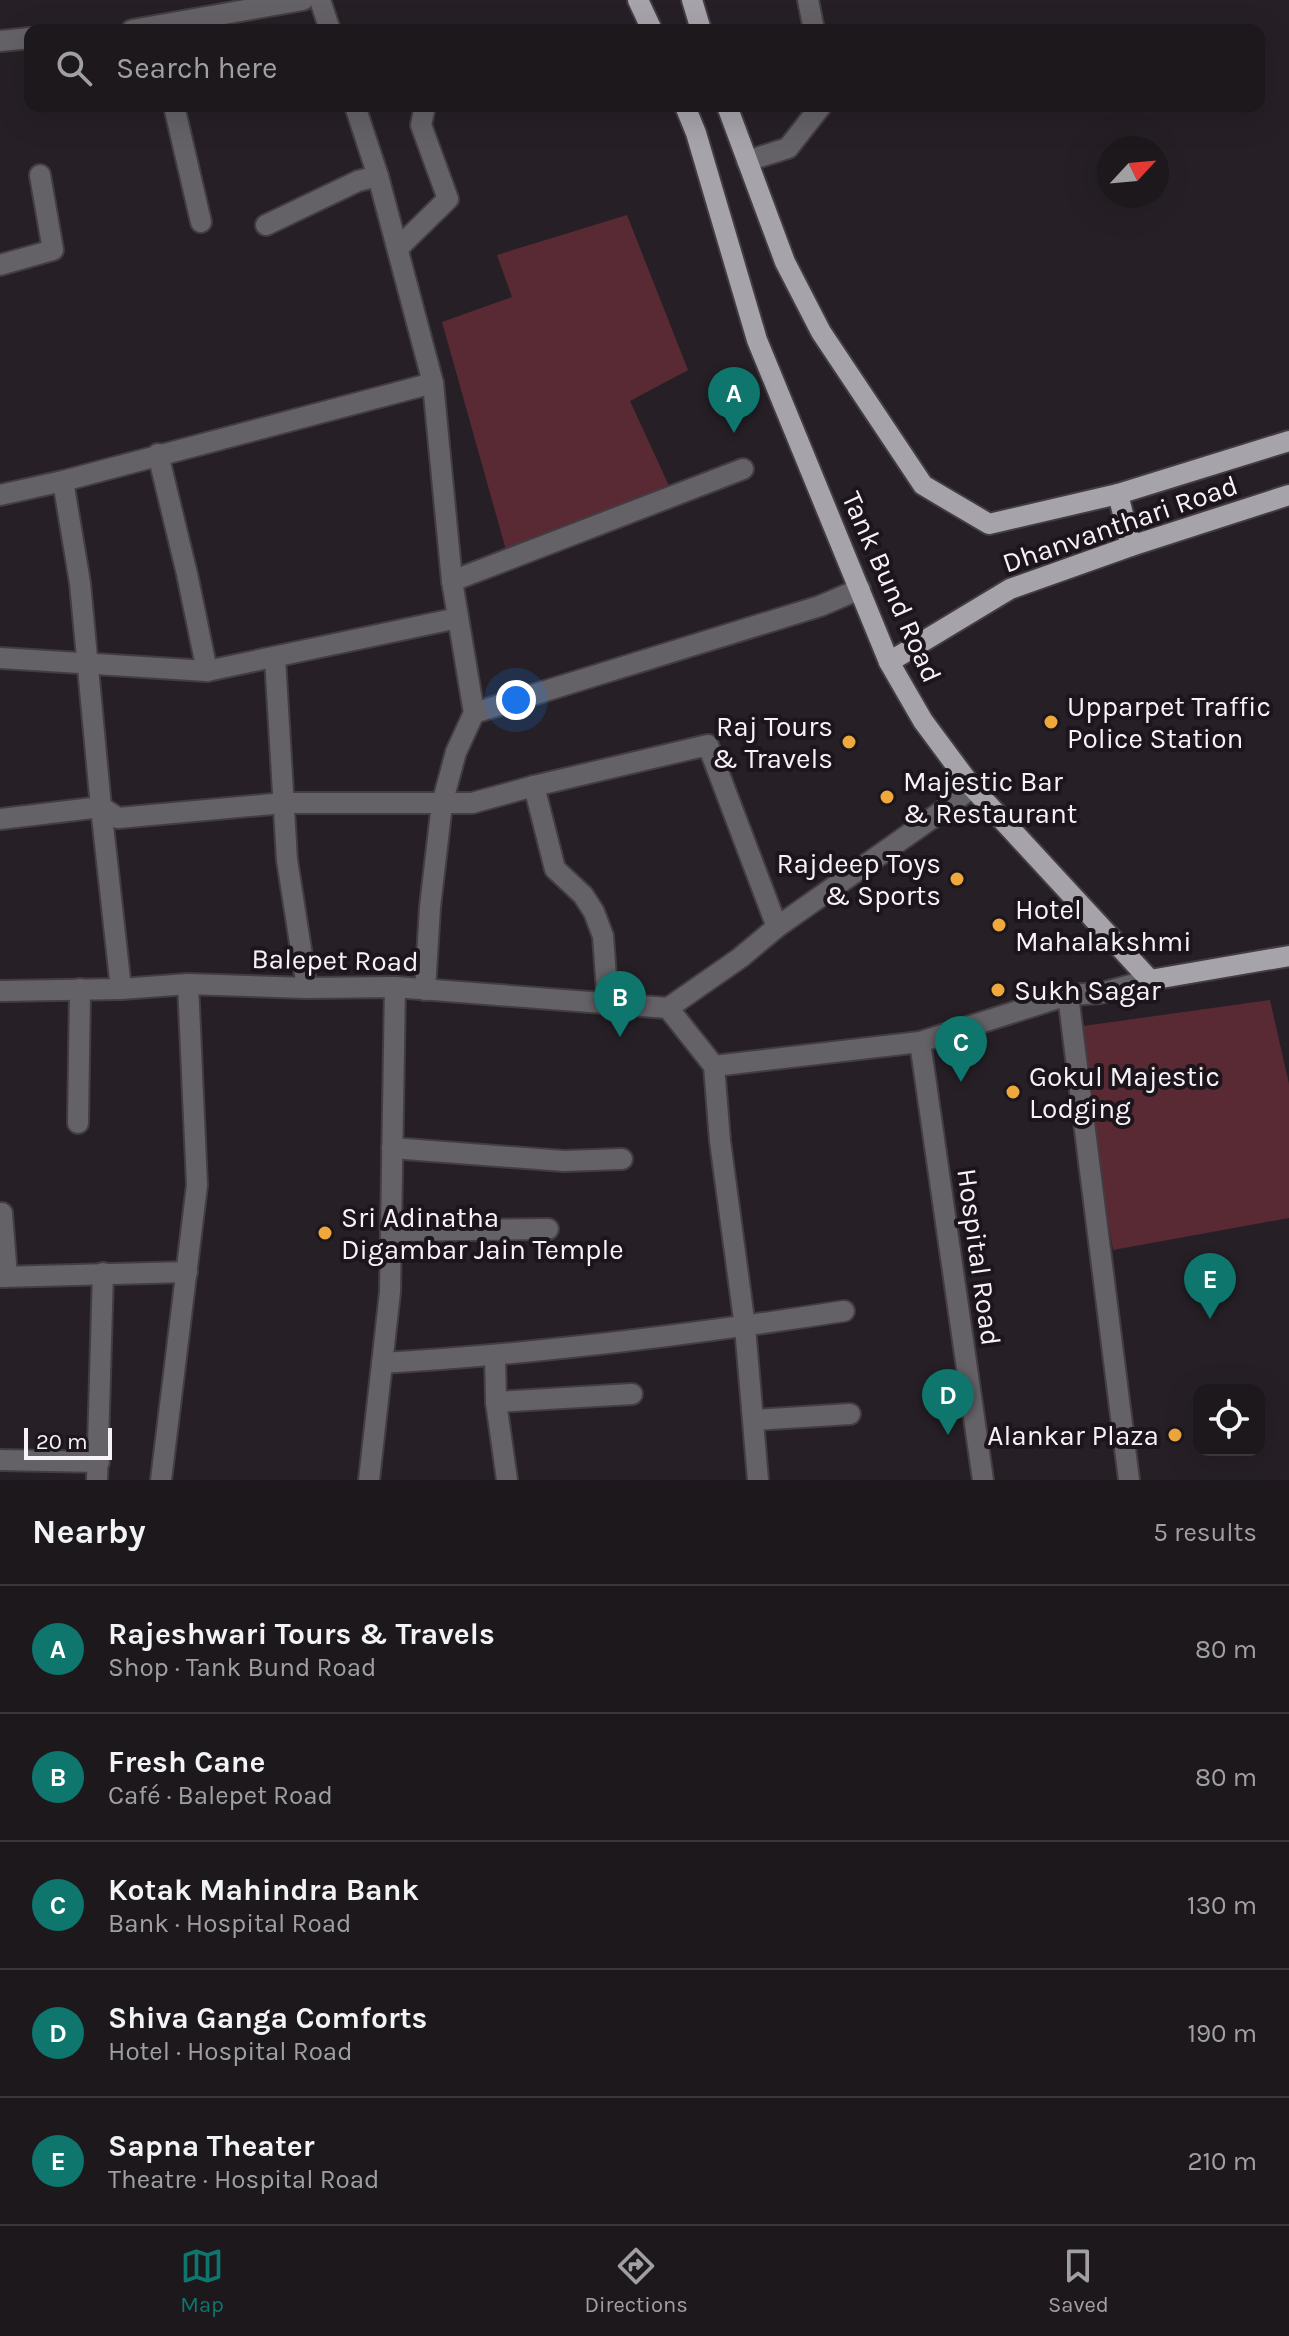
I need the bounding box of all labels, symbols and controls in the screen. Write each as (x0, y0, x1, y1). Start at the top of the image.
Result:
search box (24, 24, 1265, 112)
icon: search (52, 46, 96, 90)
text: Search here (116, 50, 277, 86)
north arrow (1097, 136, 1169, 208)
pin: A (708, 367, 760, 433)
street label: Dhanvanthari Road (998, 468, 1242, 580)
street label: Tank Bund Road (835, 487, 949, 687)
your location (496, 680, 536, 720)
place label: Upparpet Traffic Police Station (1067, 690, 1271, 755)
place label: Raj Tours & Travels (712, 710, 833, 775)
marker: Upparpet Traffic Police Station (1042, 713, 1060, 731)
marker: Raj Tours & Travels (840, 733, 858, 751)
place label: Majestic Bar & Restaurant (903, 765, 1077, 830)
marker: Majestic Bar & Restaurant (878, 788, 896, 806)
place label: Rajdeep Toys & Sports (776, 847, 941, 912)
marker: Rajdeep Toys & Sports (948, 870, 966, 888)
place label: Hotel Mahalakshmi (1015, 893, 1192, 958)
marker: Hotel Mahalakshmi (990, 916, 1008, 934)
street label: Balepet Road (251, 942, 419, 978)
pin: B (594, 971, 646, 1037)
place label: Sukh Sagar (1014, 974, 1162, 1007)
marker: Sukh Sagar (989, 981, 1007, 999)
pin: C (935, 1016, 987, 1082)
place label: Gokul Majestic Lodging (1029, 1060, 1220, 1125)
marker: Gokul Majestic Lodging (1004, 1083, 1022, 1101)
street label: Hospital Road (950, 1166, 1008, 1348)
place label: Sri Adinatha Digambar Jain Temple (341, 1201, 624, 1266)
marker: Sri Adinatha Digambar Jain Temple (316, 1224, 334, 1242)
pin: E (1184, 1253, 1236, 1319)
pin: D (922, 1369, 974, 1435)
map controls (1193, 1384, 1265, 1456)
button: locate (1193, 1384, 1265, 1456)
place label: Alankar Plaza (987, 1419, 1159, 1452)
scale bar (24, 1424, 112, 1460)
marker: Alankar Plaza (1166, 1426, 1184, 1444)
text: 20 m (36, 1429, 88, 1455)
text: Nearby (32, 1512, 146, 1552)
text: 5 results (1153, 1517, 1257, 1548)
text: Rajeshwari Tours & Travels (108, 1616, 495, 1652)
text: A (50, 1634, 66, 1665)
text: 80 m (1195, 1634, 1257, 1665)
text: Shop · Tank Bund Road (108, 1652, 376, 1683)
text: Fresh Cane (108, 1744, 265, 1780)
text: B (50, 1762, 66, 1793)
text: 80 m (1195, 1762, 1257, 1793)
text: Café · Balepet Road (108, 1780, 333, 1811)
text: Kotak Mahindra Bank (108, 1872, 419, 1908)
text: C (50, 1890, 66, 1921)
text: 130 m (1187, 1890, 1257, 1921)
text: Bank · Hospital Road (108, 1908, 351, 1939)
text: Shiva Ganga Comforts (108, 2000, 427, 2036)
text: D (49, 2018, 67, 2049)
text: 190 m (1187, 2018, 1257, 2049)
text: Hotel · Hospital Road (108, 2036, 353, 2067)
text: Sapna Theater (108, 2128, 314, 2164)
text: E (50, 2146, 66, 2177)
text: 210 m (1187, 2146, 1257, 2177)
text: Theatre · Hospital Road (108, 2164, 379, 2195)
tab: Map (180, 2244, 224, 2318)
tab: Directions (584, 2244, 688, 2318)
tab: Saved (1048, 2244, 1109, 2318)

